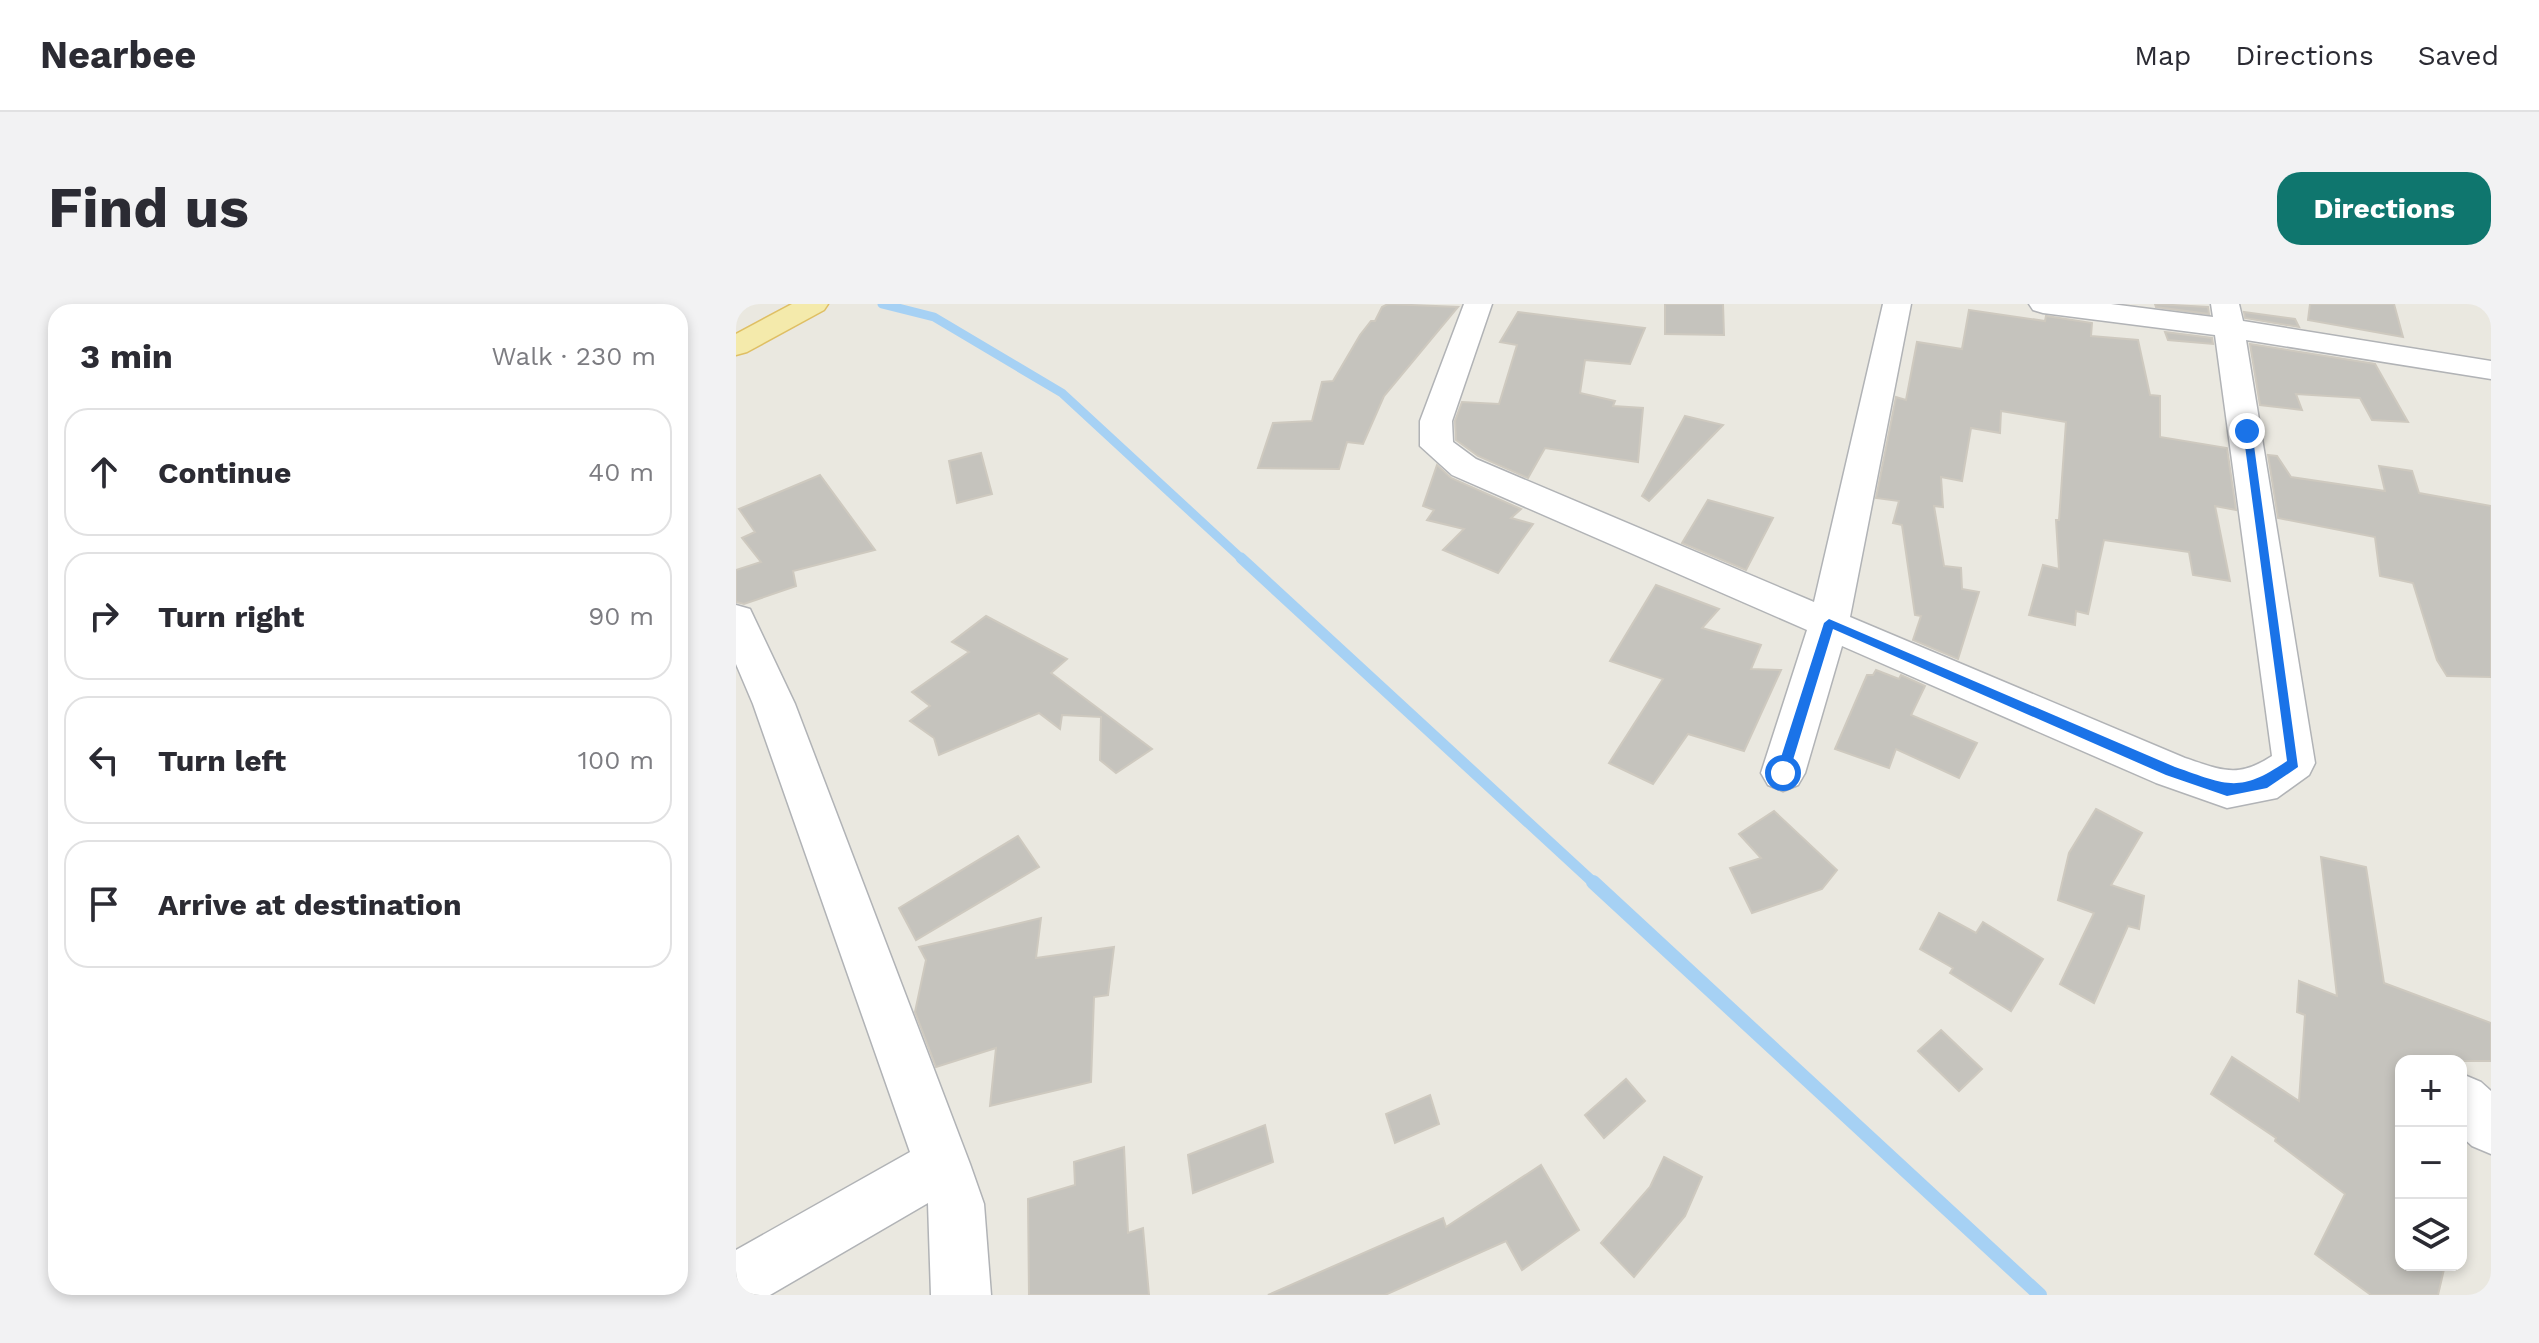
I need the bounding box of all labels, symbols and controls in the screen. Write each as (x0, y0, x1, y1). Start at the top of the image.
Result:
text: Nearbee (40, 33, 196, 77)
text: Map (2134, 39, 2191, 72)
text: Directions (2235, 39, 2374, 72)
text: Saved (2418, 39, 2499, 72)
button: Directions (2277, 172, 2491, 245)
text: Find us (48, 175, 249, 241)
text: 3 min (80, 336, 173, 376)
text: Walk · 230 m (491, 341, 656, 371)
route end (2229, 413, 2265, 449)
icon: ahead (82, 450, 126, 494)
text: Continue (158, 455, 291, 490)
text: 40 m (588, 457, 654, 487)
icon: right (82, 594, 126, 638)
text: Turn right (158, 599, 304, 634)
text: 90 m (588, 601, 654, 631)
icon: left (82, 738, 126, 782)
text: Turn left (158, 743, 286, 778)
text: 100 m (578, 745, 654, 775)
route start (1765, 755, 1801, 791)
icon: arrive (82, 882, 126, 926)
text: Arrive at destination (158, 887, 462, 922)
map controls (2395, 1055, 2467, 1271)
button: + (2395, 1055, 2467, 1127)
button: − (2395, 1127, 2467, 1199)
button: layers (2395, 1199, 2467, 1271)

